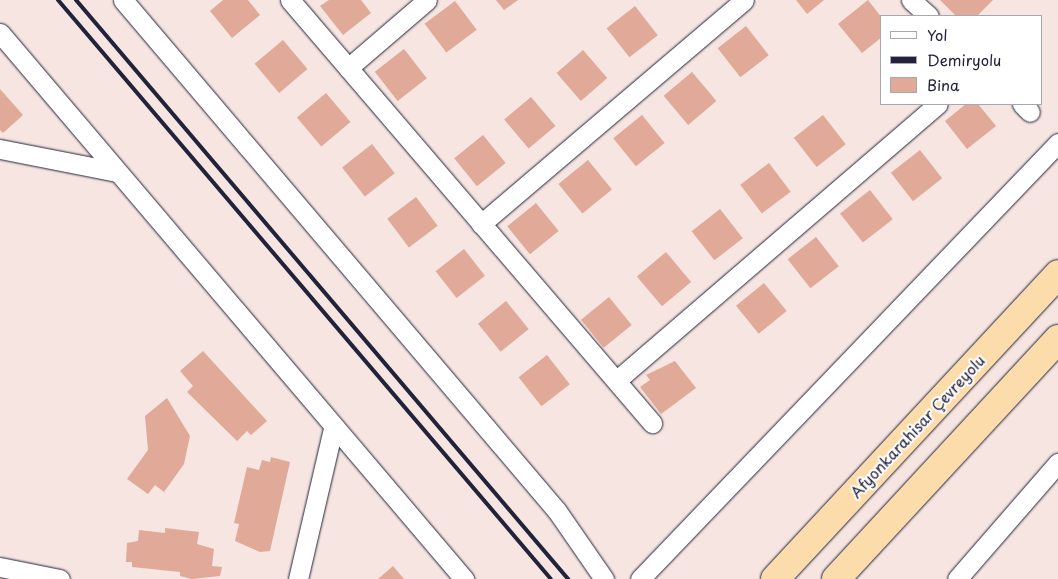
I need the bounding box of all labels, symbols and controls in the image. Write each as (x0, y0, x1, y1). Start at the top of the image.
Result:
legend (880, 15, 1043, 105)
text: Yol (927, 23, 948, 46)
text: Demiryolu (927, 48, 1001, 71)
text: Bina (927, 73, 959, 96)
street label: Afyonkarahisar Çevreyolu (846, 351, 988, 501)

